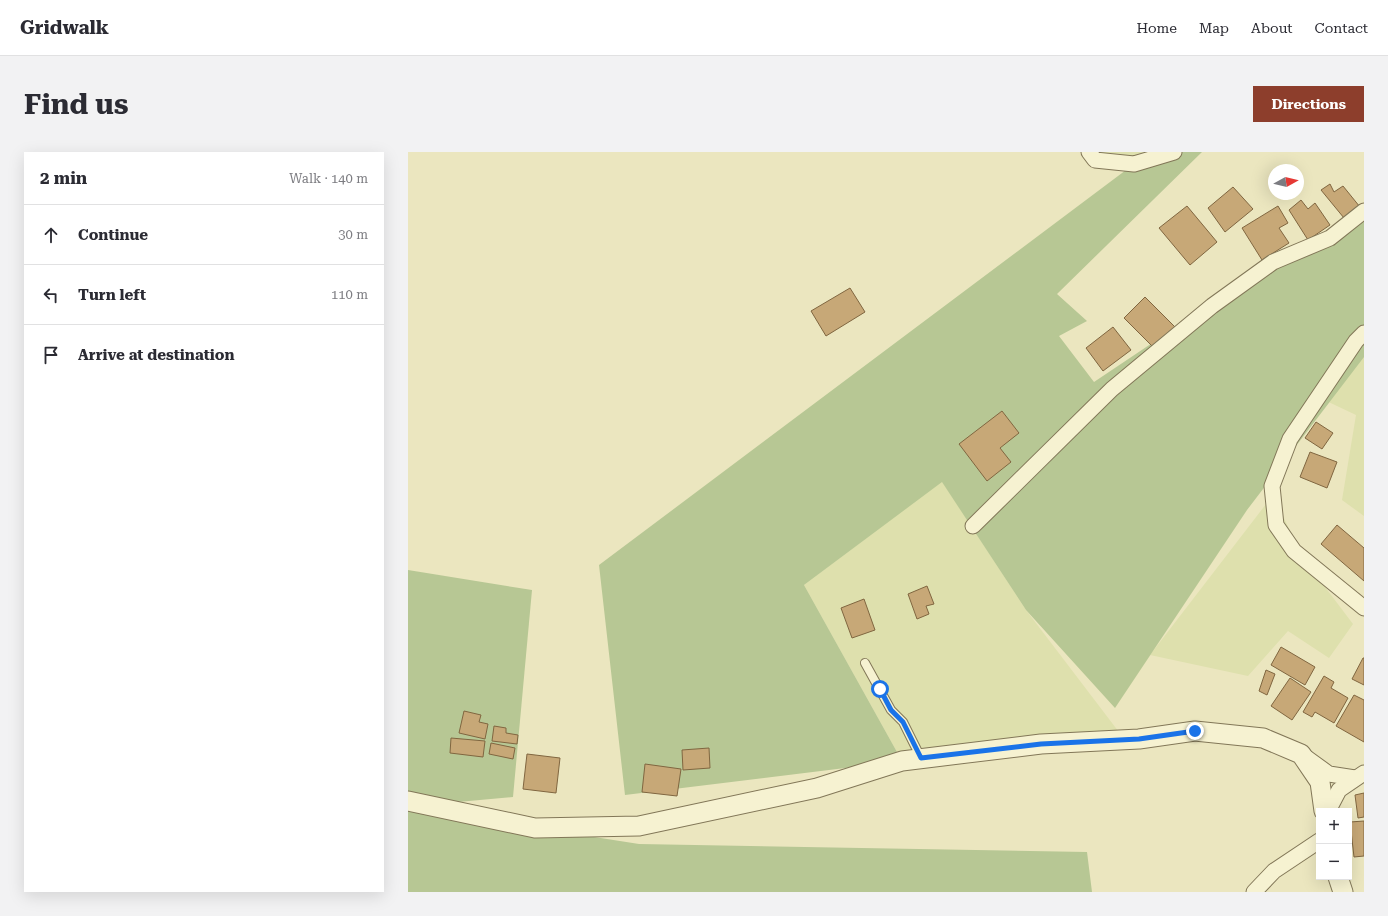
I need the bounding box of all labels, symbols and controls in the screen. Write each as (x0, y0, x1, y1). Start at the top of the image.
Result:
text: Gridwalk (20, 16, 109, 39)
text: Home (1136, 20, 1177, 36)
text: Map (1199, 20, 1229, 36)
text: About (1251, 20, 1293, 36)
text: Contact (1315, 20, 1368, 36)
button: Directions (1253, 86, 1364, 122)
text: Find us (24, 88, 128, 121)
north arrow (1268, 164, 1304, 200)
text: 2 min (40, 168, 87, 188)
text: Walk · 140 m (289, 171, 368, 186)
icon: ahead (40, 224, 62, 246)
text: Continue (78, 226, 148, 244)
text: 30 m (338, 227, 368, 242)
icon: left (40, 284, 62, 306)
text: Turn left (78, 286, 146, 304)
text: 110 m (331, 287, 368, 302)
icon: arrive (40, 344, 62, 366)
text: Arrive at destination (78, 346, 234, 364)
route start (871, 680, 889, 698)
route end (1186, 722, 1204, 740)
map controls (1316, 808, 1352, 880)
button: + (1316, 808, 1352, 844)
button: − (1316, 844, 1352, 880)

